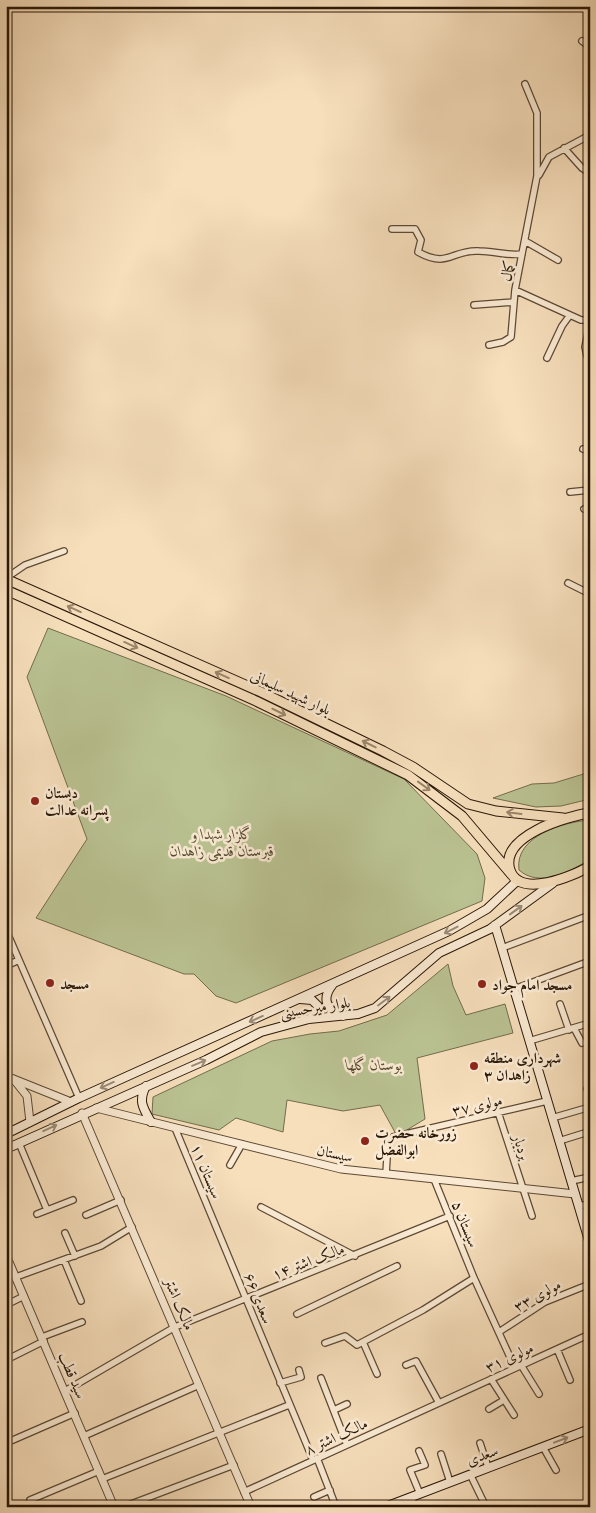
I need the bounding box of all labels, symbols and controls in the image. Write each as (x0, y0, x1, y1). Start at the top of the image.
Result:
street label: کمال (495, 259, 519, 283)
one-way arrow (67, 604, 82, 614)
one-way arrow (123, 641, 138, 651)
street label: بلوار شهید سلیمانی (247, 664, 335, 720)
one-way arrow (215, 670, 230, 679)
one-way arrow (271, 708, 286, 717)
one-way arrow (362, 739, 377, 749)
one-way arrow (416, 781, 430, 791)
place label: دبستان پسرانه عدالت (45, 782, 110, 821)
marker: دبستان پسرانه عدالت (29, 795, 41, 807)
one-way arrow (506, 808, 522, 818)
park label: گلزار شهدا و قبرستان قدیمی زاهدان (170, 823, 274, 862)
one-way arrow (509, 904, 522, 915)
one-way arrow (444, 926, 459, 935)
place label: مسجد (60, 973, 90, 994)
place label: مسجد امام جواد (492, 974, 573, 998)
marker: مسجد (44, 977, 56, 989)
marker: مسجد امام جواد (476, 978, 488, 990)
street label: بلوار میرحسینی (278, 991, 352, 1024)
one-way arrow (377, 996, 391, 1006)
one-way arrow (249, 1014, 264, 1024)
place label: شهرداری منطقه ۳ زاهدان (484, 1047, 561, 1085)
park label: بوستان گلها (344, 1054, 402, 1075)
one-way arrow (191, 1057, 206, 1067)
marker: شهرداری منطقه ۳ زاهدان (468, 1060, 480, 1072)
one-way arrow (100, 1081, 115, 1091)
street label: مولوی ۳۷ (450, 1089, 504, 1121)
place label: زورخانه حضرت ابوالفضل (375, 1122, 457, 1161)
one-way arrow (43, 1123, 58, 1133)
street label: بردبار (507, 1129, 536, 1163)
marker: زورخانه حضرت ابوالفضل (359, 1135, 371, 1147)
street label: سیستان (315, 1139, 355, 1167)
street label: سیستان ۱۱ (186, 1141, 228, 1201)
street label: سیستان ۵ (447, 1198, 485, 1250)
street label: مالک اشتر ۱۴ (269, 1238, 347, 1284)
street label: سعدی ۶۶ (239, 1269, 279, 1327)
street label: مالک اشتر (159, 1273, 200, 1333)
street label: مولوی ۳۳ (510, 1273, 564, 1317)
street label: مولوی ۳۱ (481, 1337, 537, 1377)
street label: سید قطب (54, 1349, 92, 1401)
street label: مالک اشتر ۸ (301, 1412, 371, 1460)
one-way arrow (553, 1434, 568, 1444)
street label: سعدی (463, 1439, 501, 1471)

